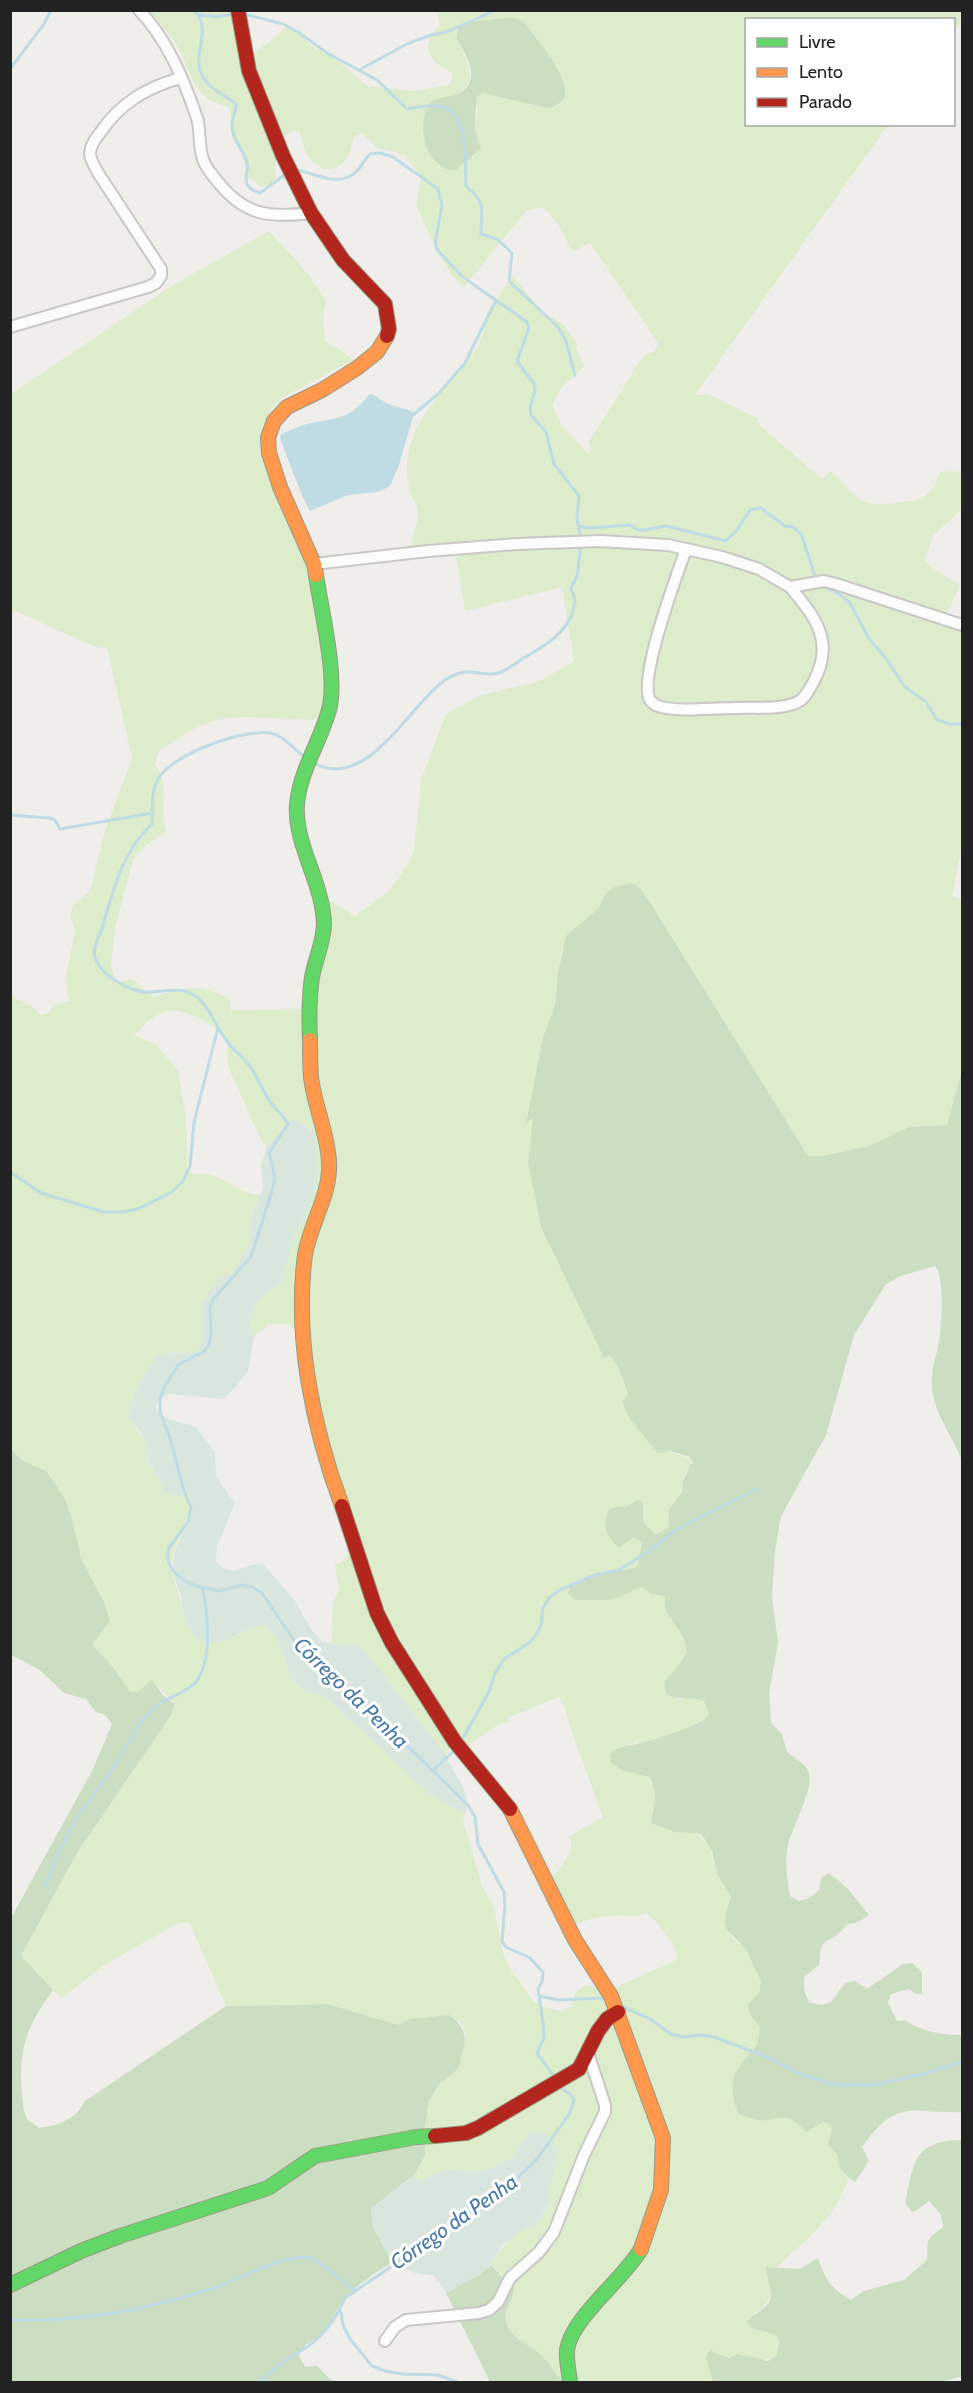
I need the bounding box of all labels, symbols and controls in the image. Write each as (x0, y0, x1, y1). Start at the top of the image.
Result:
legend (745, 18, 955, 126)
text: Livre (799, 31, 835, 53)
text: Lento (799, 61, 843, 83)
text: Parado (799, 91, 852, 113)
water label: Córrego da Penha (289, 1632, 414, 1754)
water label: Córrego da Penha (385, 2168, 522, 2275)

